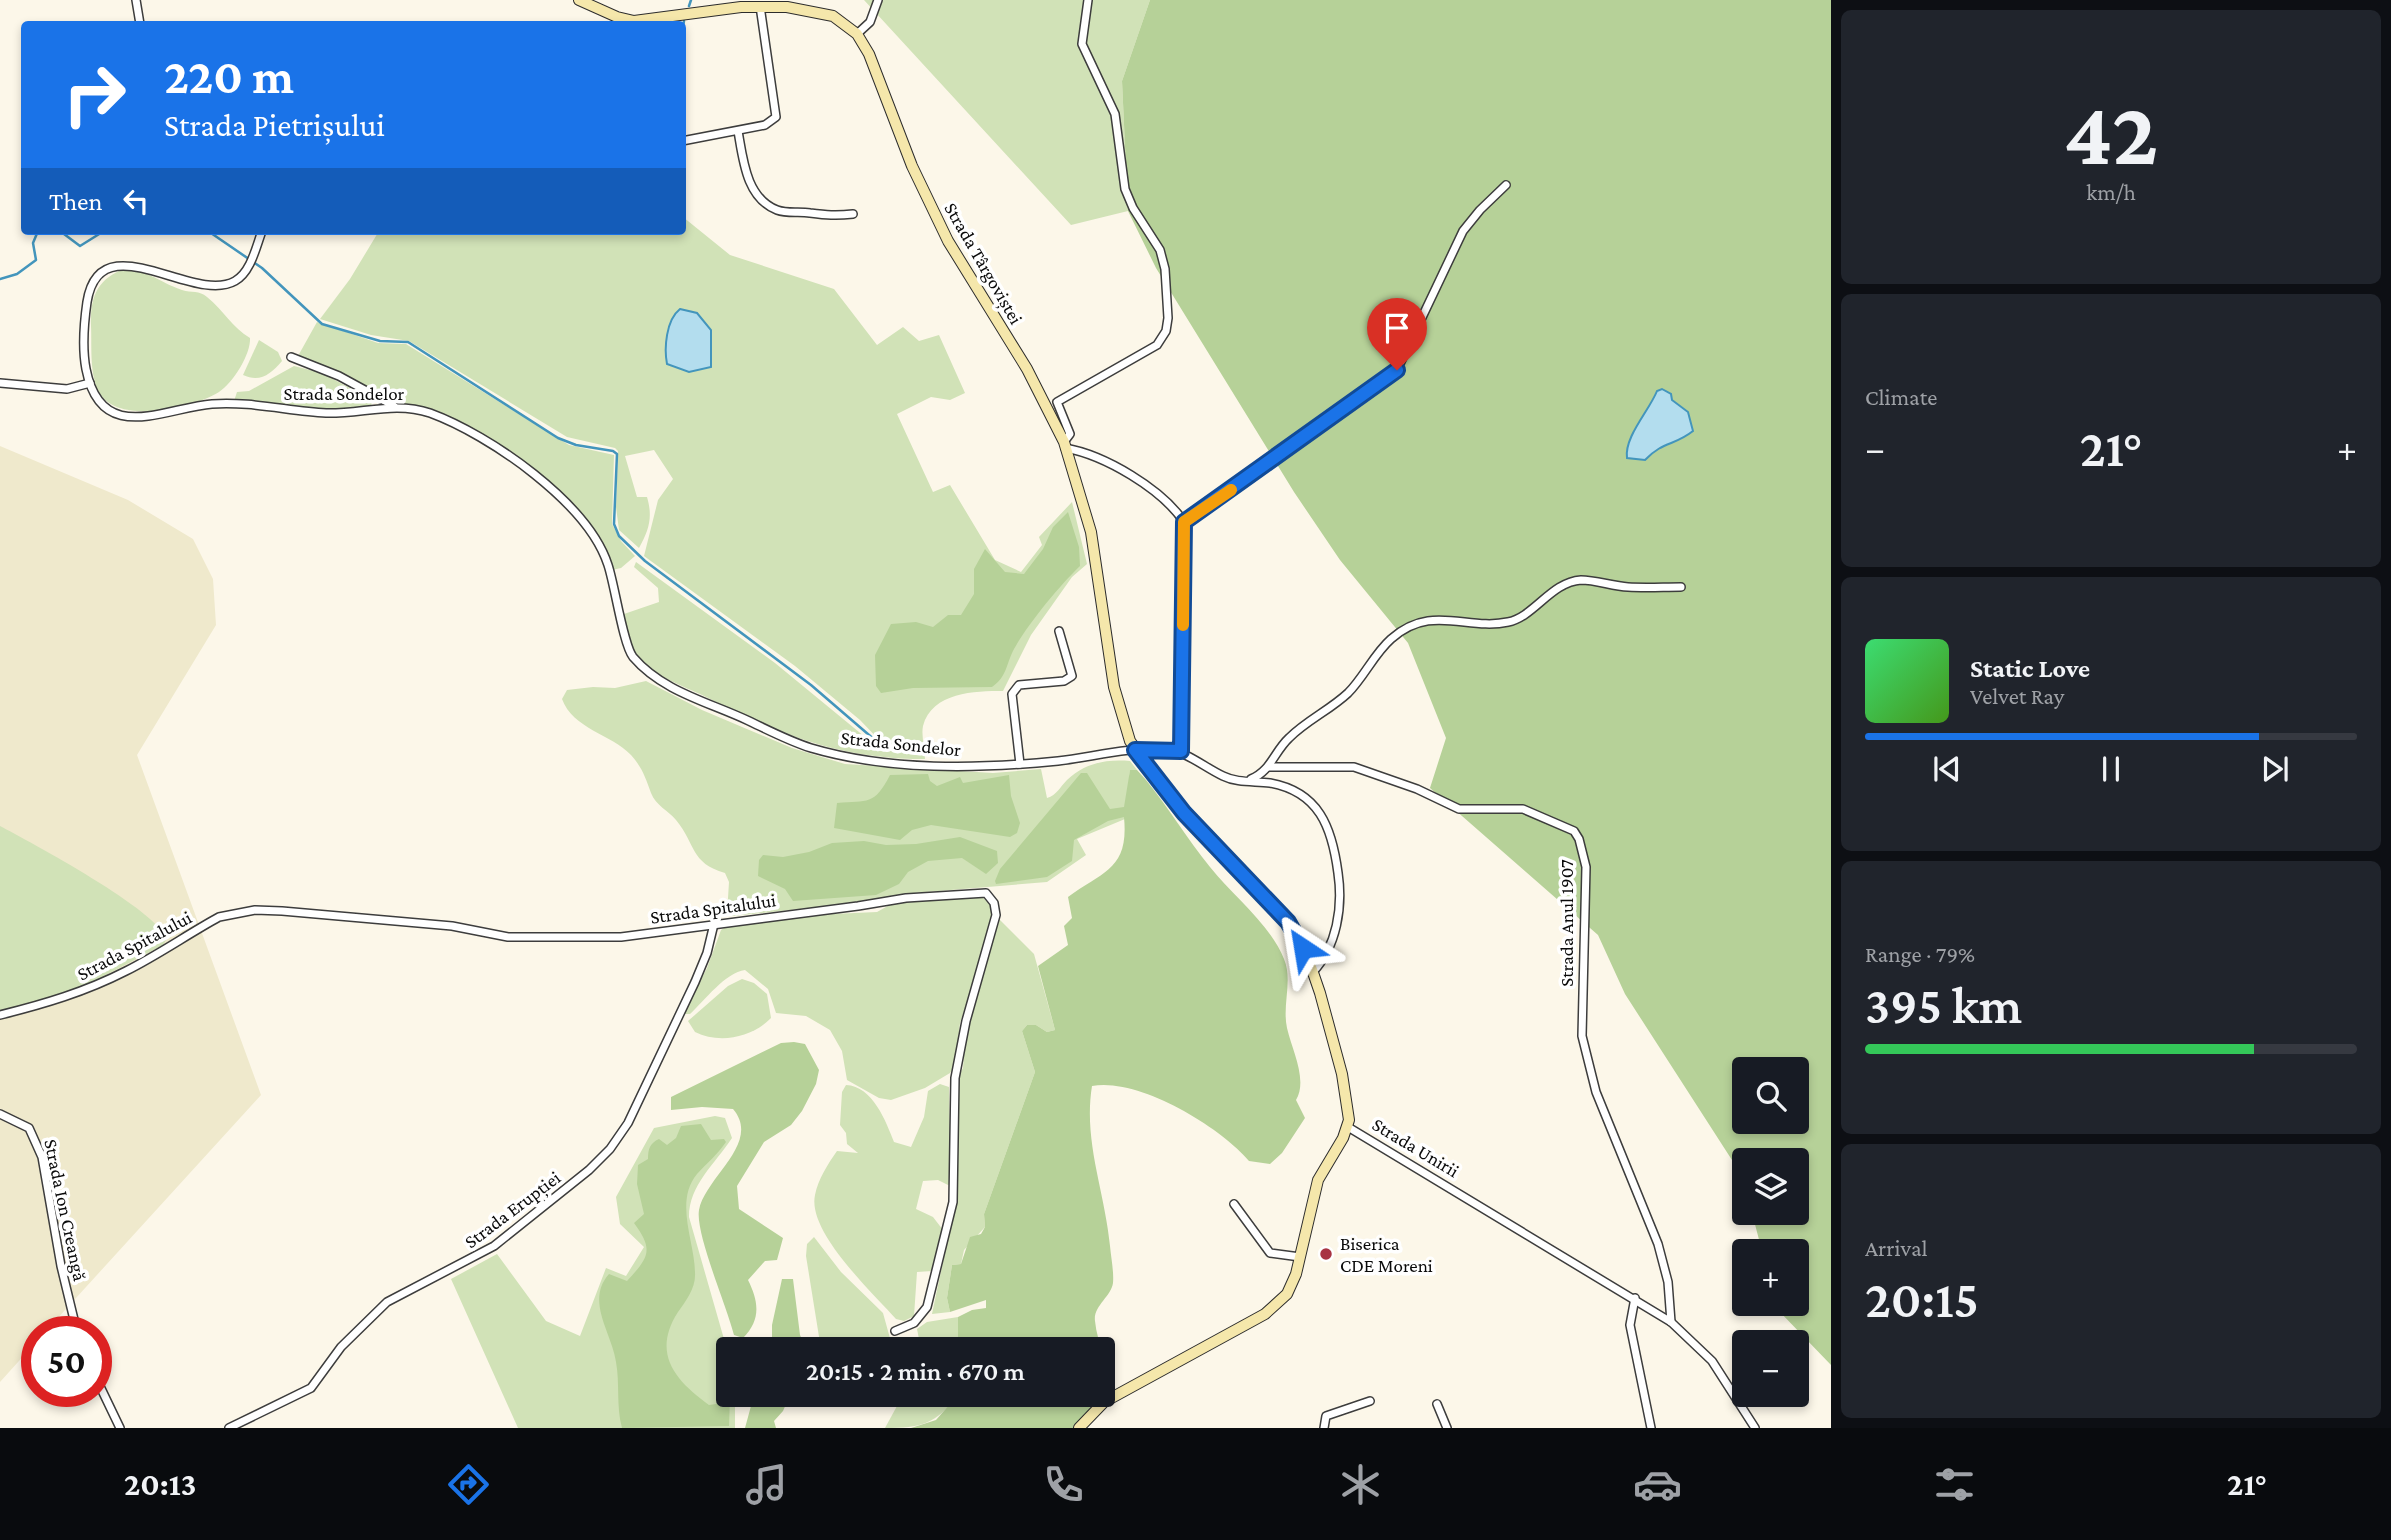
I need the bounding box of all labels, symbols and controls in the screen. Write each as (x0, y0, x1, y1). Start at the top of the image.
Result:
icon: right (49, 49, 140, 140)
text: 220 m (164, 49, 294, 104)
text: 42 (2064, 82, 2158, 184)
text: Strada Pietrișului (164, 107, 385, 143)
text: km/h (2086, 179, 2136, 205)
icon: left (117, 182, 155, 220)
text: Then (49, 187, 103, 216)
street label: Strada Târgoviștei (939, 199, 1027, 329)
pin (1367, 298, 1427, 370)
icon: arrive (1378, 309, 1416, 347)
street label: Strada Sondelor (284, 383, 405, 404)
text: Climate (1865, 384, 1937, 410)
text: 21° (2080, 419, 2142, 477)
text: − (1865, 427, 1885, 469)
text: + (2337, 427, 2357, 469)
text: Static Love (1970, 654, 2090, 683)
text: Velvet Ray (1970, 683, 2064, 709)
street label: Strada Sondelor (840, 727, 962, 760)
icon: previous (1928, 750, 1966, 788)
icon: pause (2092, 750, 2130, 788)
icon: next (2256, 750, 2294, 788)
street label: Strada Anul 1907 (1556, 859, 1577, 987)
street label: Strada Spitalului (649, 889, 777, 928)
street label: Strada Spitalului (73, 906, 195, 984)
position arrow (1266, 911, 1340, 985)
text: Range · 79% (1865, 941, 1975, 967)
text: 395 km (1865, 976, 2022, 1034)
map controls (1732, 1057, 1809, 1407)
button: search (1732, 1057, 1809, 1134)
street label: Strada Unirii (1369, 1113, 1463, 1181)
street label: Strada Ion Creangă (40, 1137, 91, 1283)
button: layers (1732, 1148, 1809, 1225)
street label: Strada Erupției (460, 1167, 566, 1254)
place label: Biserica CDE Moreni (1340, 1233, 1433, 1276)
text: Arrival (1865, 1235, 1928, 1261)
button: + (1732, 1239, 1809, 1316)
marker: Biserica CDE Moreni (1318, 1246, 1334, 1262)
text: 20:15 (1865, 1270, 1979, 1328)
speed limit sign: 50 (21, 1316, 112, 1407)
button: − (1732, 1330, 1809, 1407)
text: 20:15 · 2 min · 670 m (806, 1357, 1025, 1386)
icon: directions (444, 1460, 493, 1509)
icon: music (742, 1460, 791, 1509)
icon: phone (1039, 1460, 1088, 1509)
icon: climate (1336, 1460, 1385, 1509)
icon: car (1633, 1460, 1682, 1509)
icon: filters (1930, 1460, 1979, 1509)
text: 20:13 (124, 1466, 196, 1502)
text: 21° (2227, 1466, 2267, 1502)

